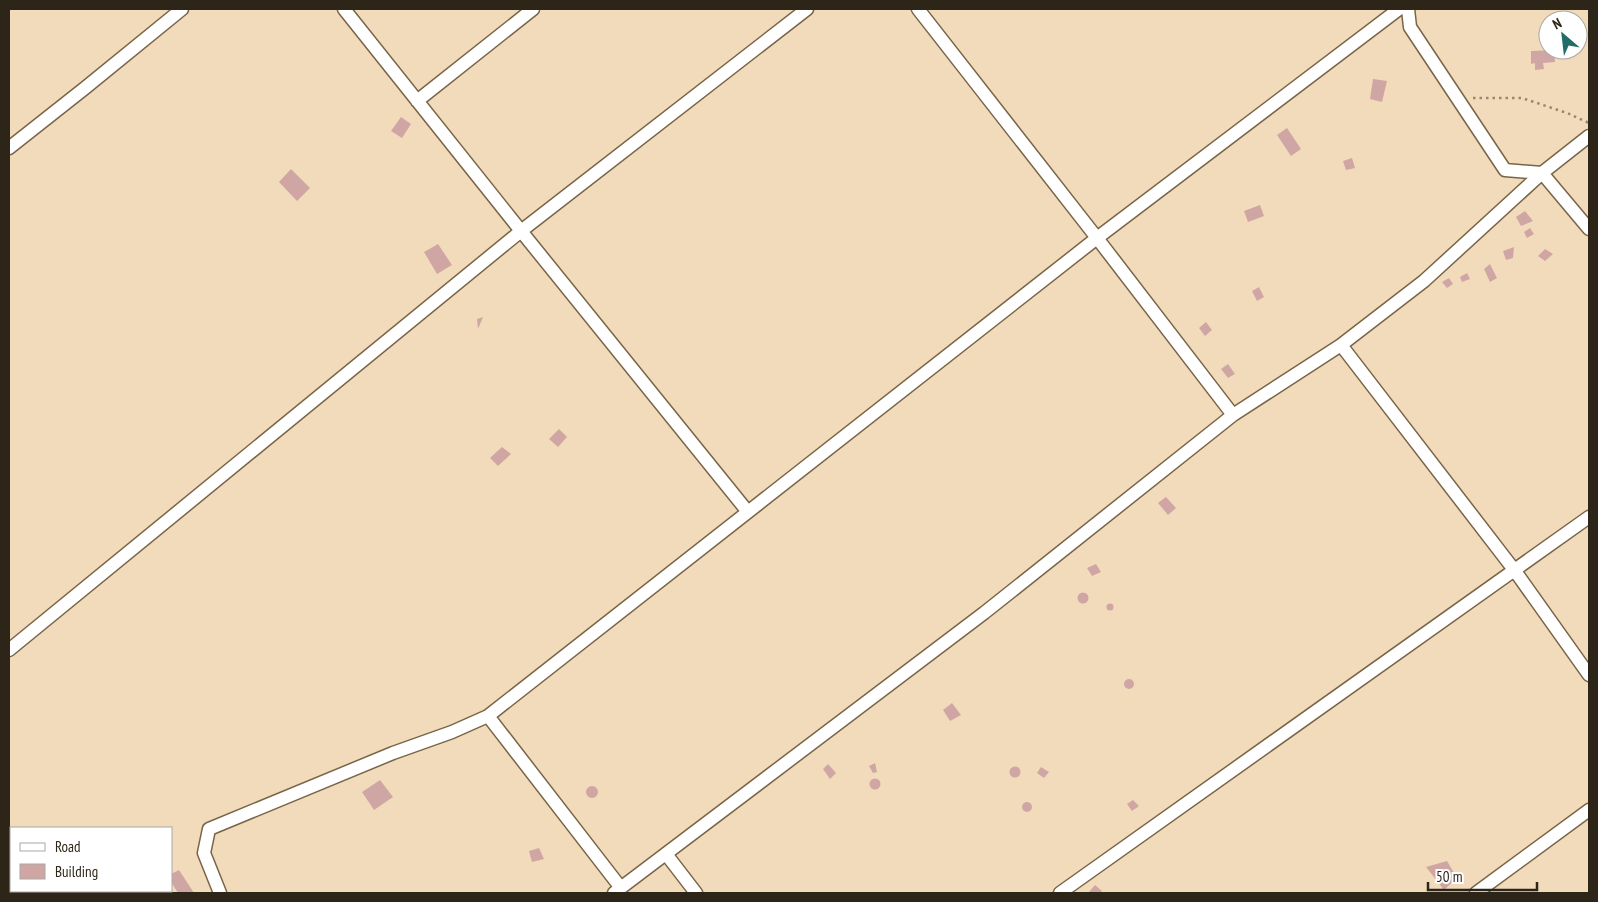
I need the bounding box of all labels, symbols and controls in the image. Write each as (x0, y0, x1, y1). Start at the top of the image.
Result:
north arrow (1538, 10, 1588, 60)
text: N (1549, 14, 1564, 33)
legend (10, 827, 172, 892)
text: Road (55, 837, 81, 856)
scale bar (1428, 860, 1537, 892)
text: Building (55, 862, 98, 881)
text: 50 m (1436, 867, 1462, 886)

